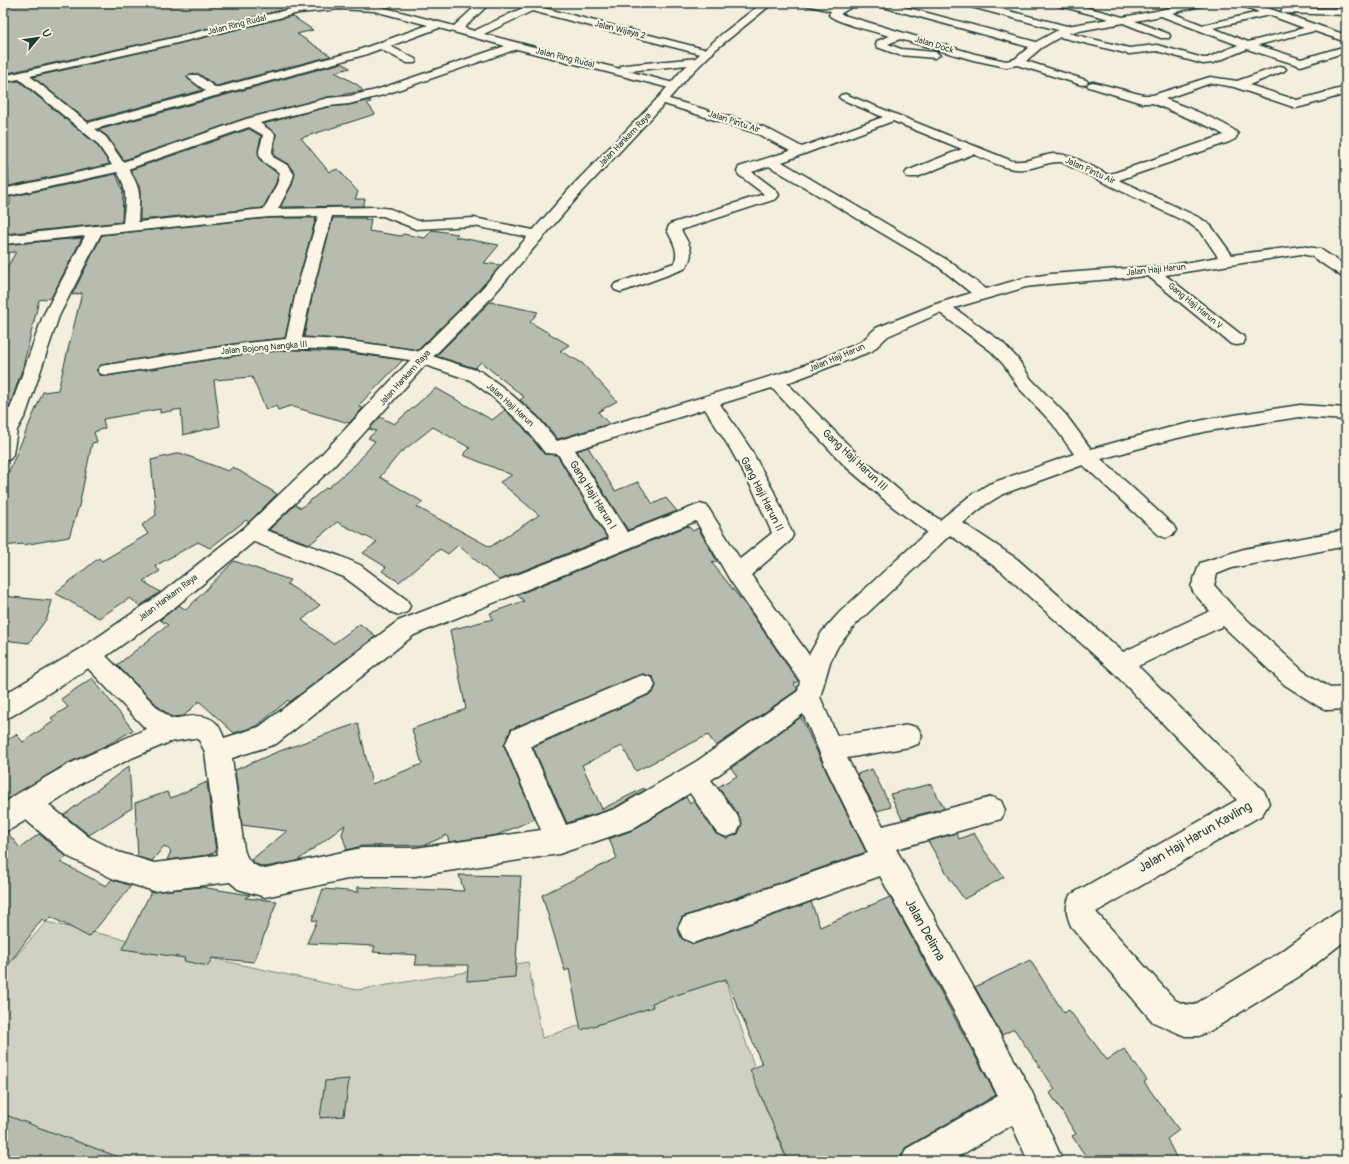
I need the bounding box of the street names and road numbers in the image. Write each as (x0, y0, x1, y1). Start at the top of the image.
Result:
street label: Jalan Ring Rudal (206, 12, 268, 38)
street label: Jalan Wijaya 2 (593, 18, 647, 42)
street label: Jalan Dock (913, 34, 955, 56)
street label: Jalan Ring Rudal (534, 45, 596, 71)
street label: Jalan Pintu Air (707, 108, 762, 136)
street label: Jalan Hankam Raya (596, 110, 654, 170)
street label: Jalan Pintu Air (1063, 155, 1118, 187)
street label: Jalan Haji Harun (1126, 261, 1186, 279)
street label: Gang Haji Harun V (1165, 281, 1225, 331)
street label: Jalan Bojong Nangka III (220, 339, 308, 357)
street label: Jalan Haji Harun (807, 341, 867, 375)
street label: Jalan Hankam Raya (377, 348, 433, 408)
street label: Jalan Haji Harun (484, 381, 536, 429)
street label: Gang Haji Harun III (820, 426, 890, 494)
street label: Gang Haji Harun II (738, 455, 786, 533)
street label: Gang Haji Harun I (567, 458, 619, 532)
street label: Jalan Hankam Raya (136, 572, 200, 624)
street label: Jalan Haji Harun Kavling (1136, 798, 1255, 876)
street label: Jalan Delima (901, 896, 949, 964)

